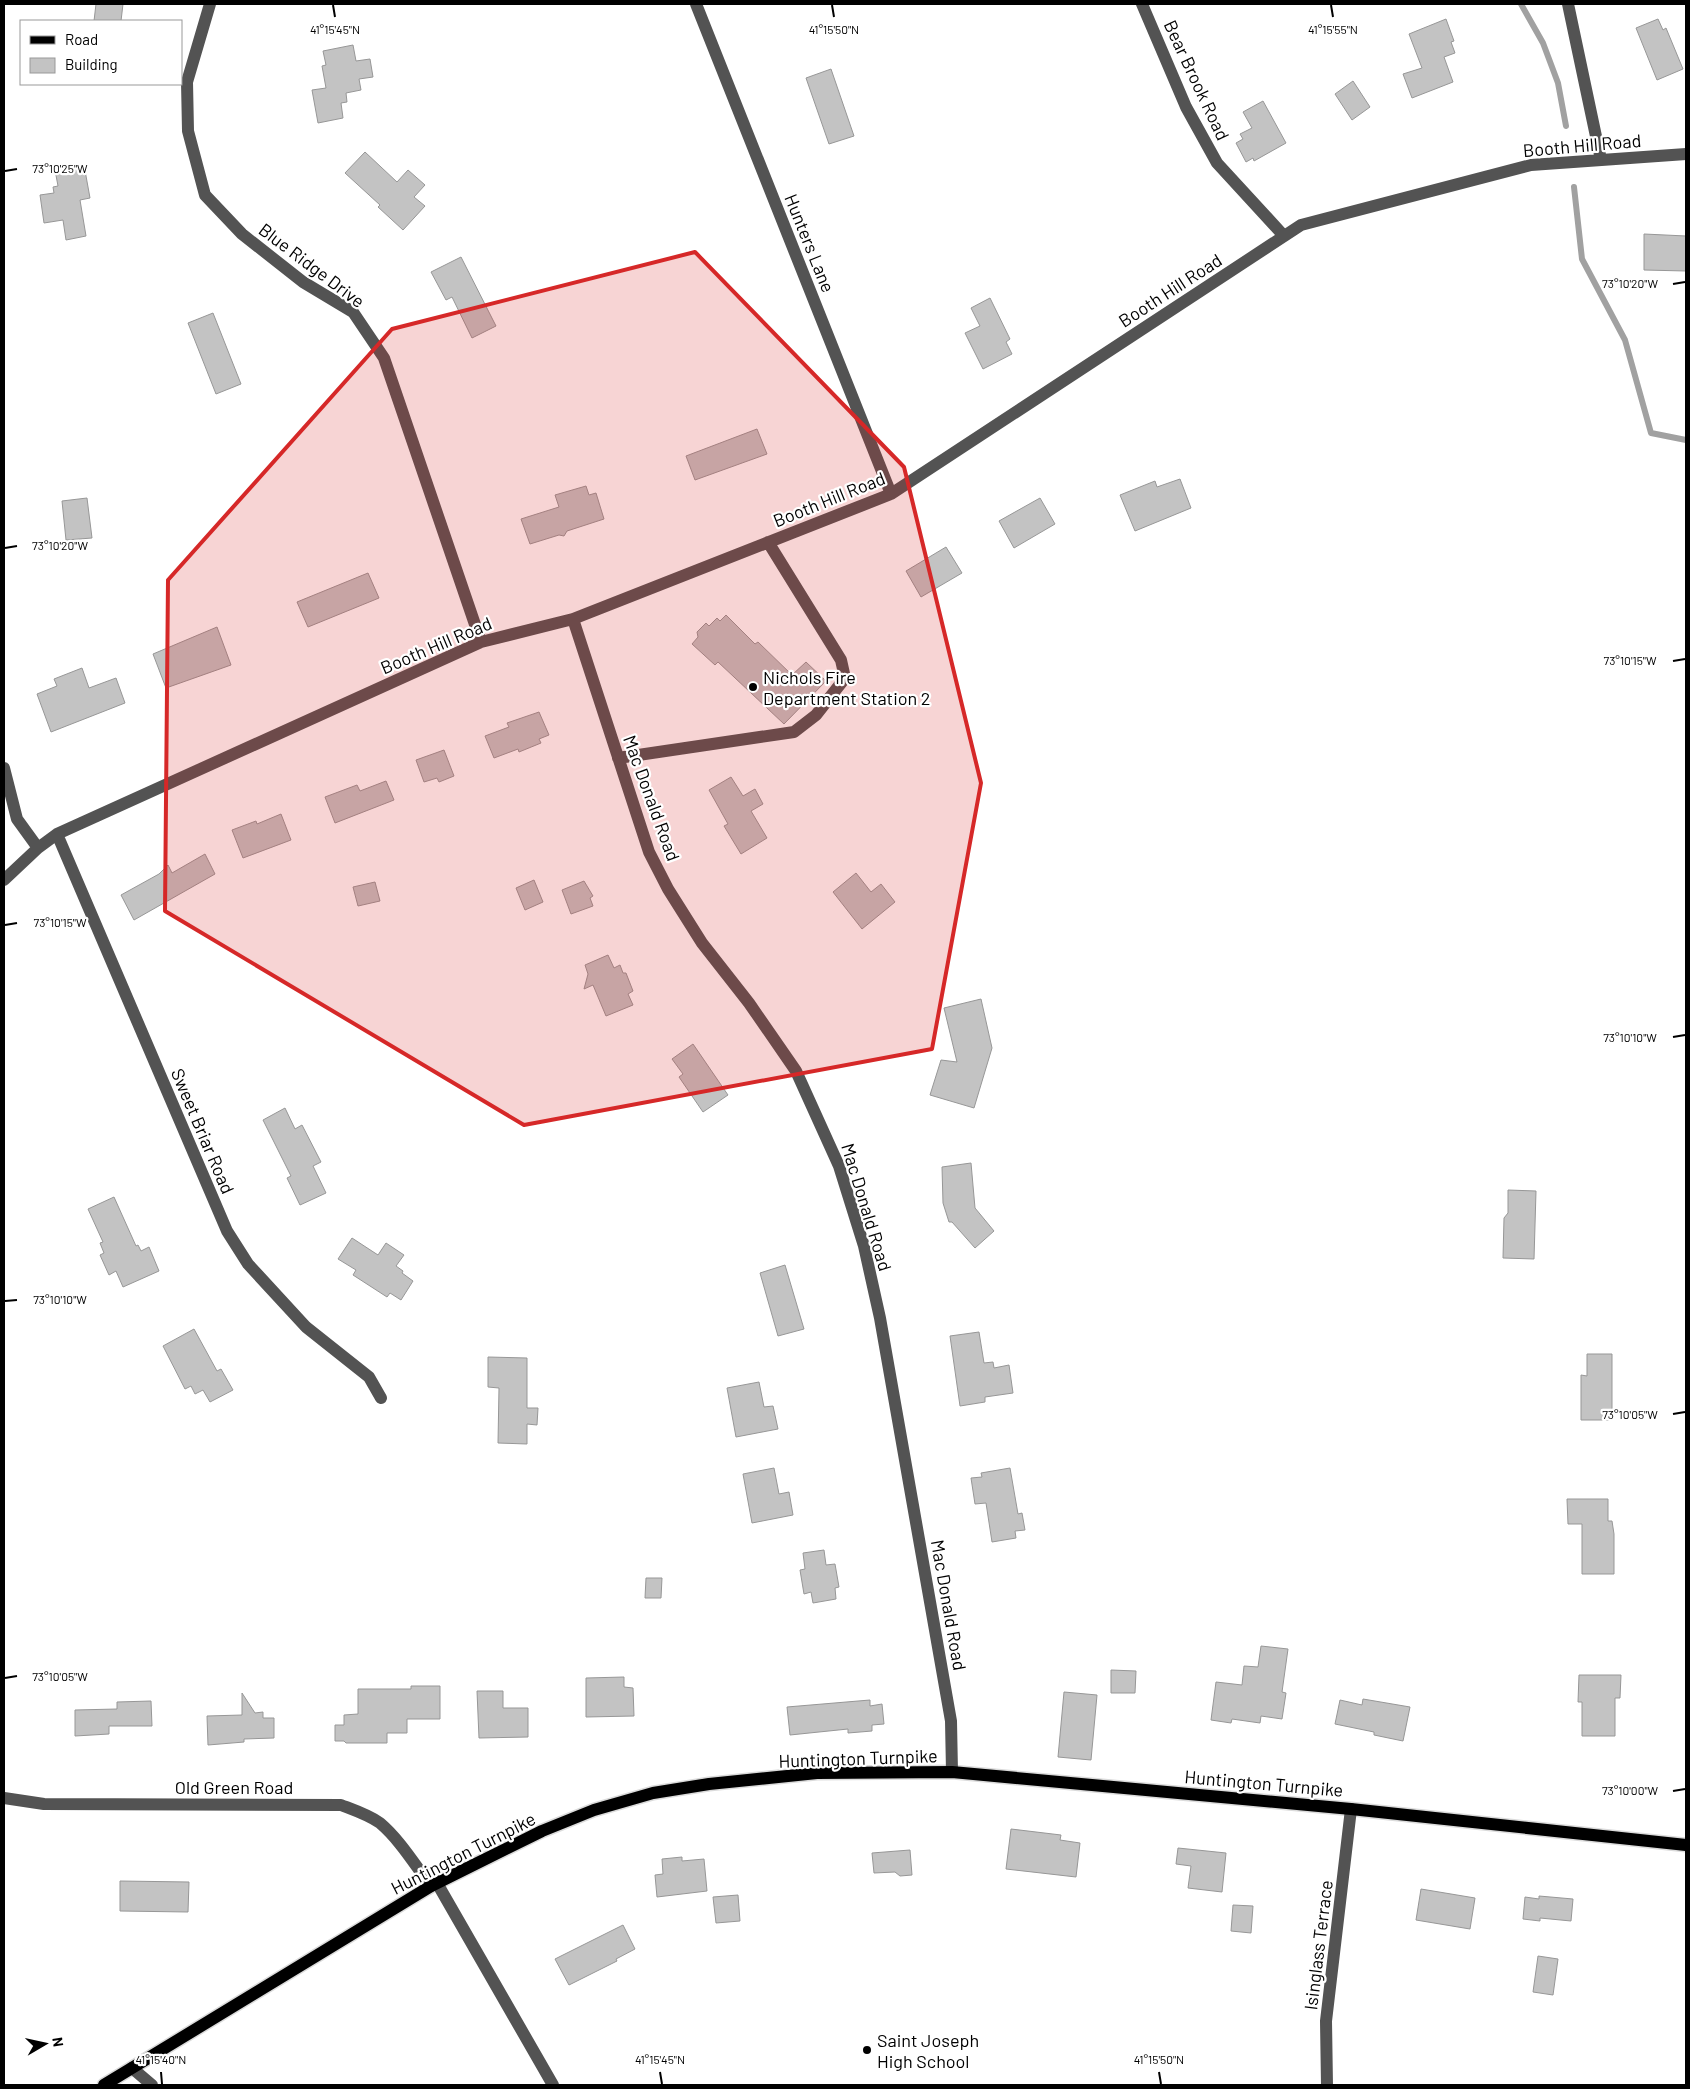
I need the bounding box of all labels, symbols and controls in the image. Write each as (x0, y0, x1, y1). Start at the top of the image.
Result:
street label: Bear Brook Road (1160, 16, 1234, 144)
legend (20, 20, 182, 85)
text: 41°15'45"N (310, 22, 360, 36)
text: 41°15'50"N (809, 22, 859, 36)
text: 41°15'55"N (1308, 22, 1358, 36)
text: Road (65, 30, 98, 48)
text: Building (65, 55, 118, 73)
street label: Booth Hill Road (1522, 129, 1642, 161)
text: 73°10'25"W (32, 161, 88, 175)
street label: Hunters Lane (780, 190, 840, 296)
street label: Blue Ridge Drive (255, 218, 369, 312)
street label: Booth Hill Road (1114, 248, 1226, 332)
text: 73°10'20"W (1602, 276, 1658, 290)
street label: Booth Hill Road (770, 467, 888, 531)
text: 73°10'20"W (32, 538, 88, 552)
street label: Booth Hill Road (377, 612, 495, 678)
text: 73°10'15"W (1603, 653, 1657, 667)
place label: Nichols Fire Department Station 2 (763, 666, 931, 709)
marker: Nichols Fire Department Station 2 (747, 681, 759, 693)
street label: Mac Donald Road (619, 732, 685, 864)
text: 73°10'15"W (33, 915, 87, 929)
text: 73°10'10"W (1603, 1030, 1657, 1044)
street label: Sweet Briar Road (167, 1065, 239, 1197)
street label: Mac Donald Road (837, 1141, 897, 1273)
text: 73°10'10"W (33, 1292, 87, 1306)
text: 73°10'05"W (1602, 1407, 1658, 1421)
street label: Mac Donald Road (927, 1538, 971, 1672)
text: 73°10'05"W (32, 1669, 88, 1683)
street label: Huntington Turnpike (778, 1744, 938, 1772)
street label: Huntington Turnpike (1184, 1765, 1344, 1801)
street label: Old Green Road (175, 1776, 293, 1798)
text: 73°10'00"W (1602, 1783, 1659, 1797)
street label: Huntington Turnpike (387, 1807, 539, 1899)
street label: Isinglass Terrace (1299, 1879, 1337, 2011)
north arrow (20, 2019, 70, 2069)
place label: Saint Joseph High School (877, 2029, 979, 2072)
text: N (49, 2036, 67, 2048)
marker: Saint Joseph High School (861, 2044, 873, 2056)
text: 41°15'40"N (136, 2052, 186, 2066)
text: 41°15'45"N (635, 2052, 685, 2066)
text: 41°15'50"N (1134, 2052, 1184, 2066)

